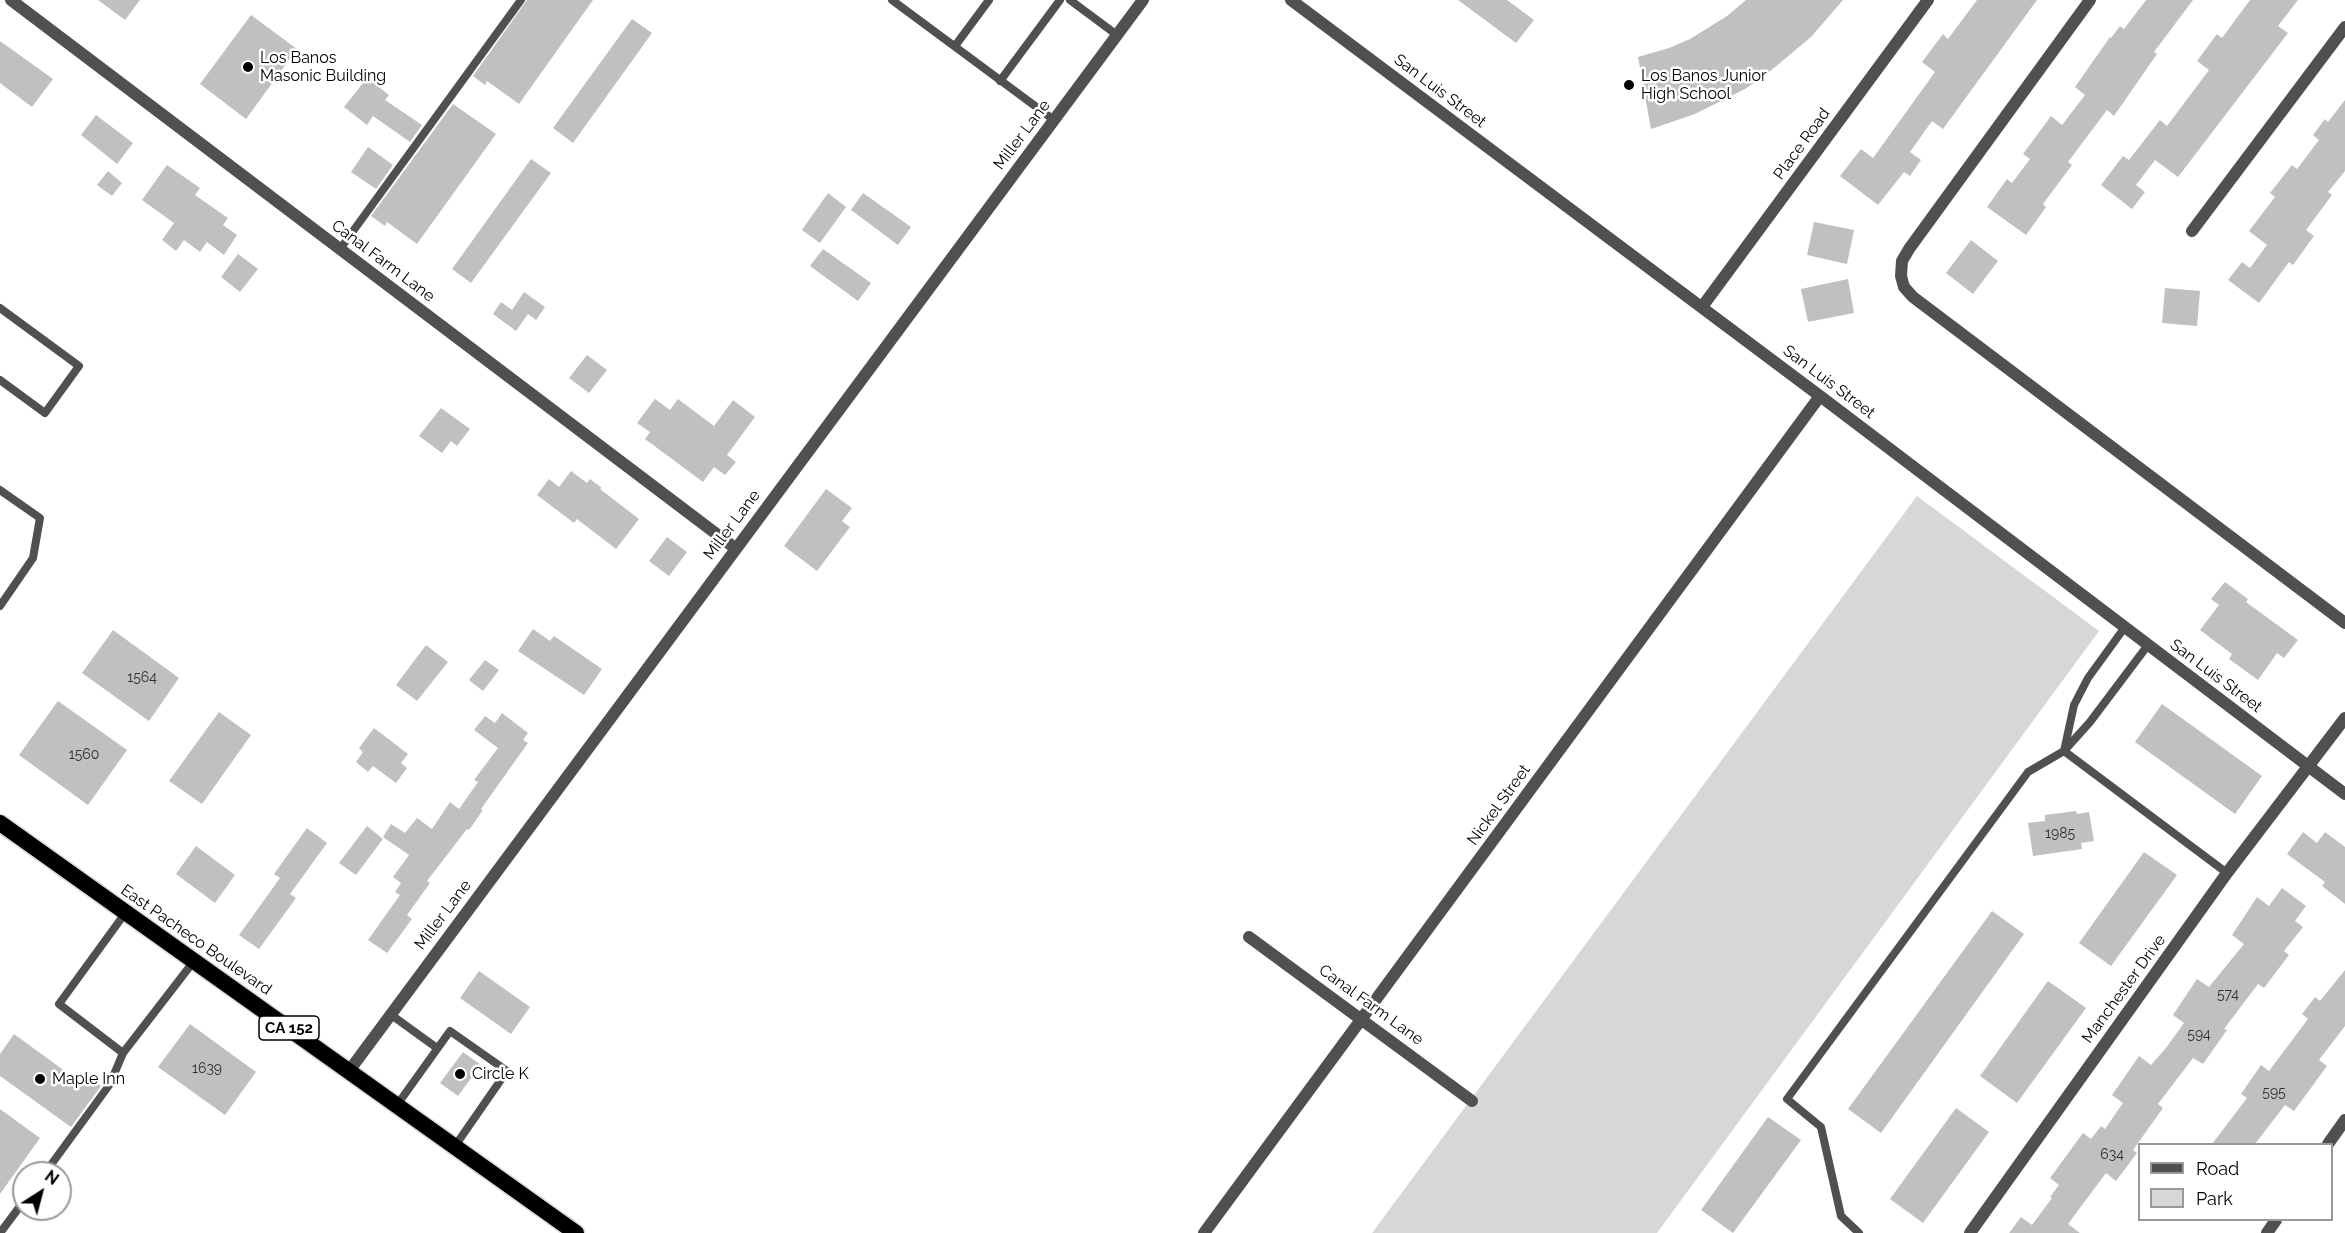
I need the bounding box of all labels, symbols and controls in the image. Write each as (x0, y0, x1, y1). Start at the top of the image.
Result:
place label: Los Banos Masonic Building (260, 48, 386, 86)
street label: San Luis Street (1390, 50, 1490, 132)
marker: Los Banos Masonic Building (241, 60, 255, 74)
place label: Los Banos Junior High School (1641, 66, 1767, 104)
marker: Los Banos Junior High School (1622, 78, 1636, 92)
street label: Miller Lane (990, 96, 1054, 174)
street label: Place Road (1770, 105, 1834, 183)
street label: Canal Farm Lane (328, 216, 438, 306)
street label: San Luis Street (1779, 341, 1879, 423)
street label: Miller Lane (700, 486, 764, 564)
street label: San Luis Street (2166, 635, 2266, 717)
house number: 1564 (127, 670, 157, 686)
house number: 1560 (69, 747, 99, 763)
street label: Nickel Street (1463, 761, 1535, 849)
house number: 1985 (2045, 826, 2075, 842)
street label: Miller Lane (411, 876, 475, 954)
street label: East Pacheco Boulevard (117, 881, 275, 999)
street label: Manchester Drive (2078, 931, 2170, 1047)
street label: Canal Farm Lane (1315, 961, 1427, 1049)
house number: 574 (2217, 987, 2239, 1003)
road number: CA 152 (259, 1016, 319, 1040)
house number: 594 (2187, 1027, 2211, 1043)
house number: 1639 (192, 1061, 222, 1077)
place label: Circle K (472, 1064, 529, 1084)
marker: Circle K (453, 1067, 467, 1081)
place label: Maple Inn (52, 1069, 125, 1089)
marker: Maple Inn (33, 1072, 47, 1086)
house number: 595 (2262, 1085, 2286, 1101)
legend (2138, 1143, 2333, 1221)
house number: 634 (2100, 1147, 2124, 1163)
text: Road (2196, 1158, 2239, 1179)
north arrow (12, 1161, 72, 1221)
text: N (41, 1166, 62, 1189)
text: Park (2196, 1188, 2233, 1209)

